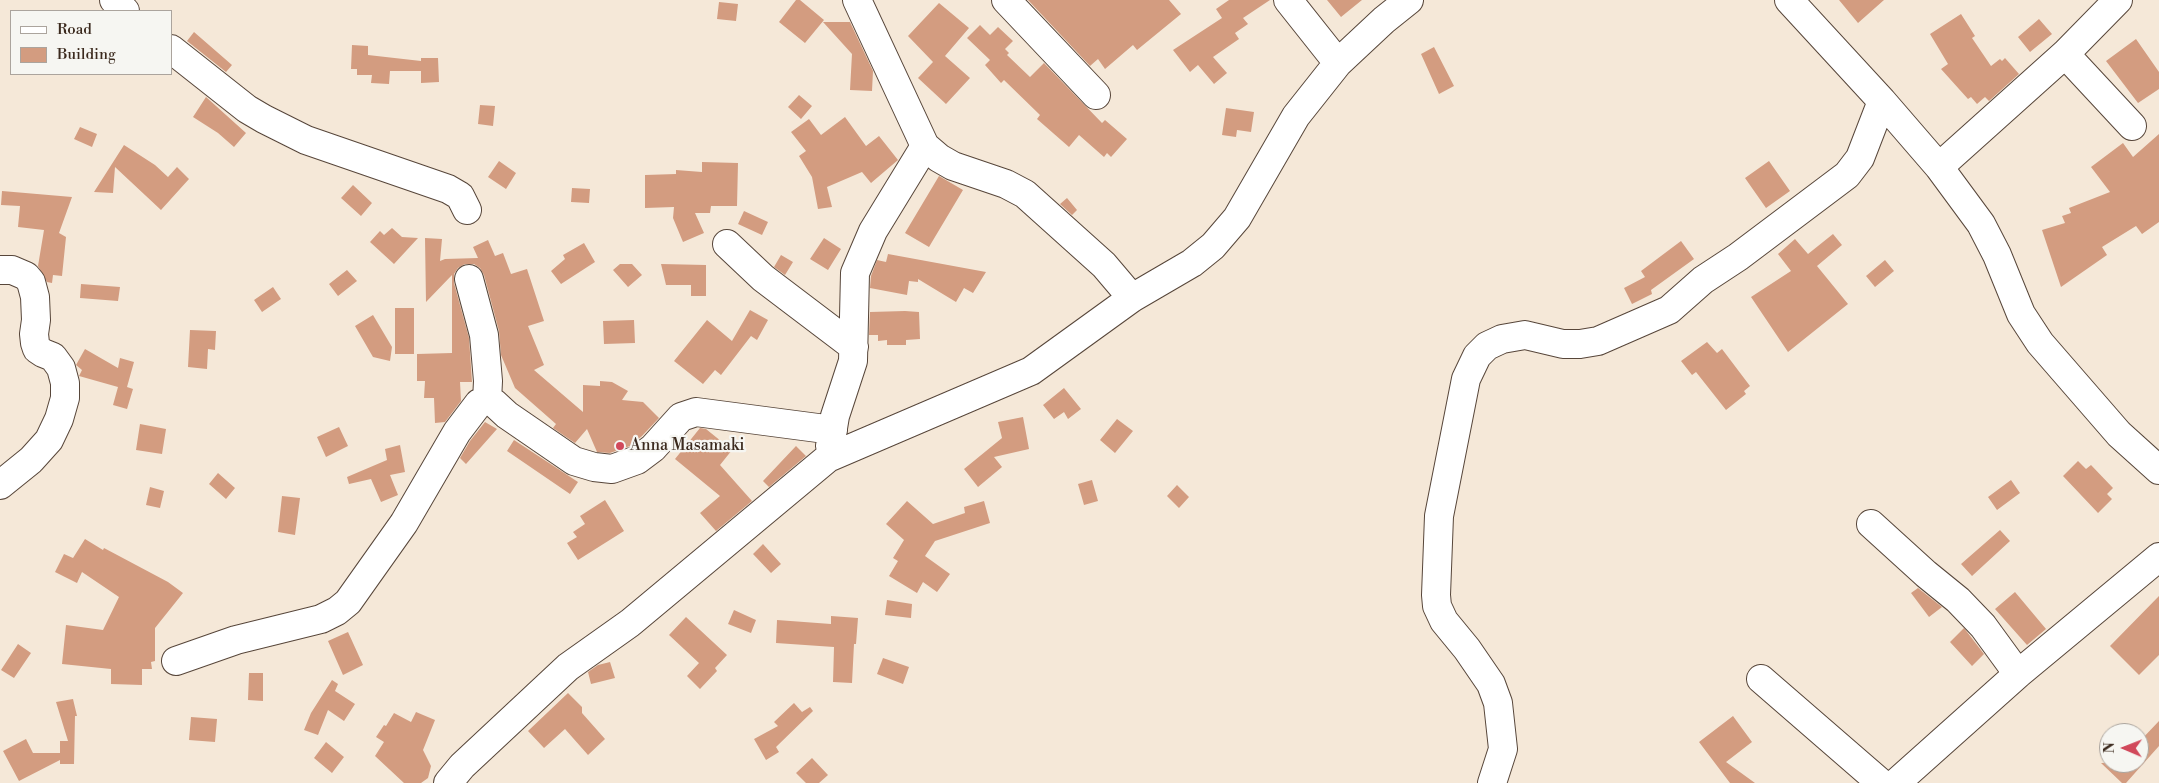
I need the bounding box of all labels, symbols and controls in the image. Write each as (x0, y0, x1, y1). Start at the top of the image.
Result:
legend (10, 10, 172, 75)
text: Road (57, 20, 92, 39)
text: Building (57, 45, 116, 64)
place label: Anna Masamaki (630, 436, 745, 456)
marker: Anna Masamaki (614, 440, 626, 452)
north arrow (2099, 723, 2149, 773)
text: N (2101, 742, 2119, 753)

